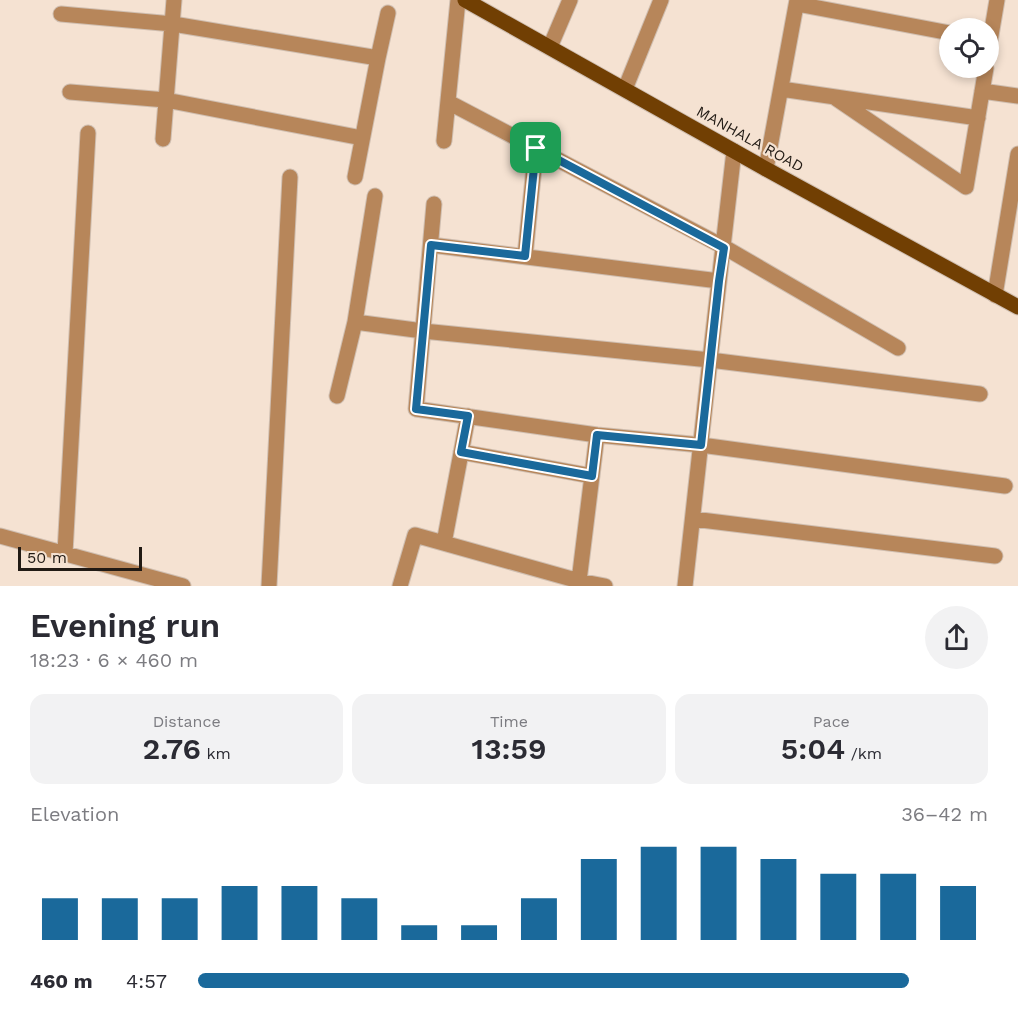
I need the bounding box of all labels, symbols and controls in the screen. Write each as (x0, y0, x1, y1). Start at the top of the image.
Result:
map controls (939, 18, 999, 78)
button: locate (939, 18, 999, 78)
street label: MANHALA ROAD (693, 102, 807, 176)
pin (510, 122, 561, 173)
icon: arrive (519, 131, 552, 164)
scale bar (18, 544, 142, 572)
text: 50 m (27, 548, 67, 567)
text: Evening run (30, 606, 220, 645)
button: share (925, 606, 988, 669)
text: 18:23 · 6 × 460 m (30, 648, 198, 672)
text: Distance (153, 712, 221, 731)
text: Time (490, 712, 528, 731)
text: Pace (813, 712, 850, 731)
text: 2.76 (143, 731, 201, 766)
text: 13:59 (471, 731, 547, 766)
text: 5:04 (781, 731, 845, 766)
text: km (201, 744, 231, 763)
text: /km (845, 744, 882, 763)
text: Elevation (30, 802, 119, 826)
text: 36–42 m (901, 802, 988, 826)
text: 460 m (30, 969, 93, 993)
text: 4:57 (126, 969, 167, 993)

